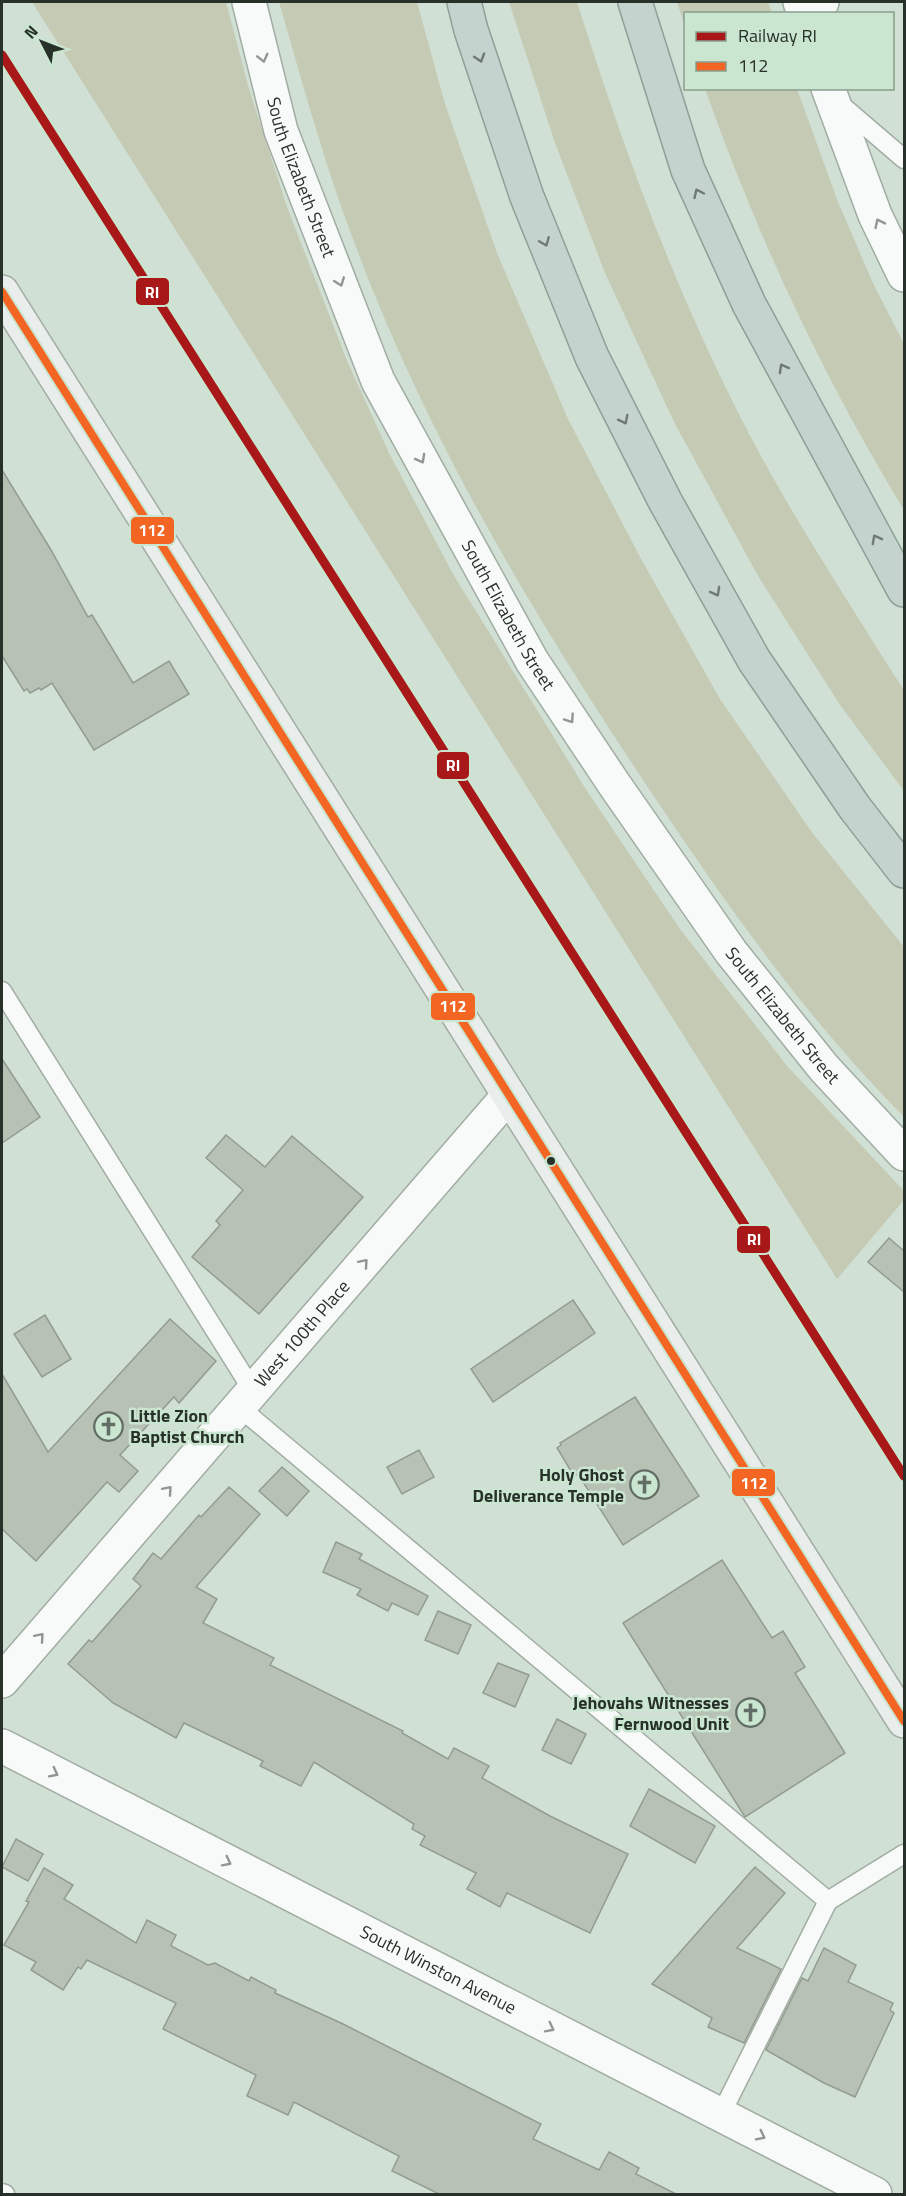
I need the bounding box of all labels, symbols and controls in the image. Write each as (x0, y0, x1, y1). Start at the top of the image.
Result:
north arrow (12, 12, 72, 72)
legend (684, 12, 894, 90)
text: N (18, 20, 43, 44)
text: Railway RI (738, 22, 817, 49)
one-way arrow (473, 52, 486, 63)
text: 112 (738, 52, 768, 79)
one-way arrow (256, 53, 269, 63)
street label: South Elizabeth Street (260, 94, 343, 262)
one-way arrow (693, 188, 705, 199)
one-way arrow (874, 218, 886, 229)
one-way arrow (538, 235, 550, 246)
one-way arrow (332, 276, 345, 287)
line badge: RI (135, 277, 170, 306)
text: RI (145, 280, 159, 304)
one-way arrow (779, 363, 790, 374)
one-way arrow (617, 413, 628, 424)
one-way arrow (413, 453, 425, 463)
line badge: 112 (130, 516, 175, 545)
text: 112 (139, 518, 165, 542)
street label: South Elizabeth Street (455, 535, 562, 696)
one-way arrow (872, 535, 883, 545)
one-way arrow (708, 586, 720, 596)
one-way arrow (563, 712, 574, 723)
line badge: RI (436, 751, 470, 780)
text: RI (446, 753, 460, 777)
street label: South Elizabeth Street (719, 941, 847, 1090)
line badge: 112 (430, 992, 476, 1021)
text: 112 (440, 994, 466, 1018)
unlabelled marker (545, 1155, 557, 1167)
line badge: RI (736, 1225, 771, 1254)
text: RI (747, 1227, 761, 1251)
one-way arrow (357, 1259, 368, 1270)
street label: West 100th Place (248, 1274, 356, 1393)
place label: Little Zion Baptist Church (130, 1402, 245, 1450)
church icon: Little Zion Baptist Church (93, 1410, 125, 1442)
place label: Holy Ghost Deliverance Temple (473, 1461, 624, 1509)
line badge: 112 (731, 1468, 776, 1497)
church icon: Holy Ghost Deliverance Temple (629, 1469, 661, 1501)
text: 112 (741, 1471, 767, 1495)
one-way arrow (160, 1486, 171, 1497)
one-way arrow (33, 1633, 44, 1644)
place label: Jehovahs Witnesses Fernwood Unit (573, 1689, 729, 1737)
church icon: Jehovahs Witnesses Fernwood Unit (734, 1697, 766, 1729)
one-way arrow (47, 1766, 58, 1777)
one-way arrow (221, 1855, 231, 1866)
street label: South Winston Avenue (355, 1918, 521, 2021)
one-way arrow (544, 2021, 554, 2032)
one-way arrow (754, 2129, 765, 2141)

